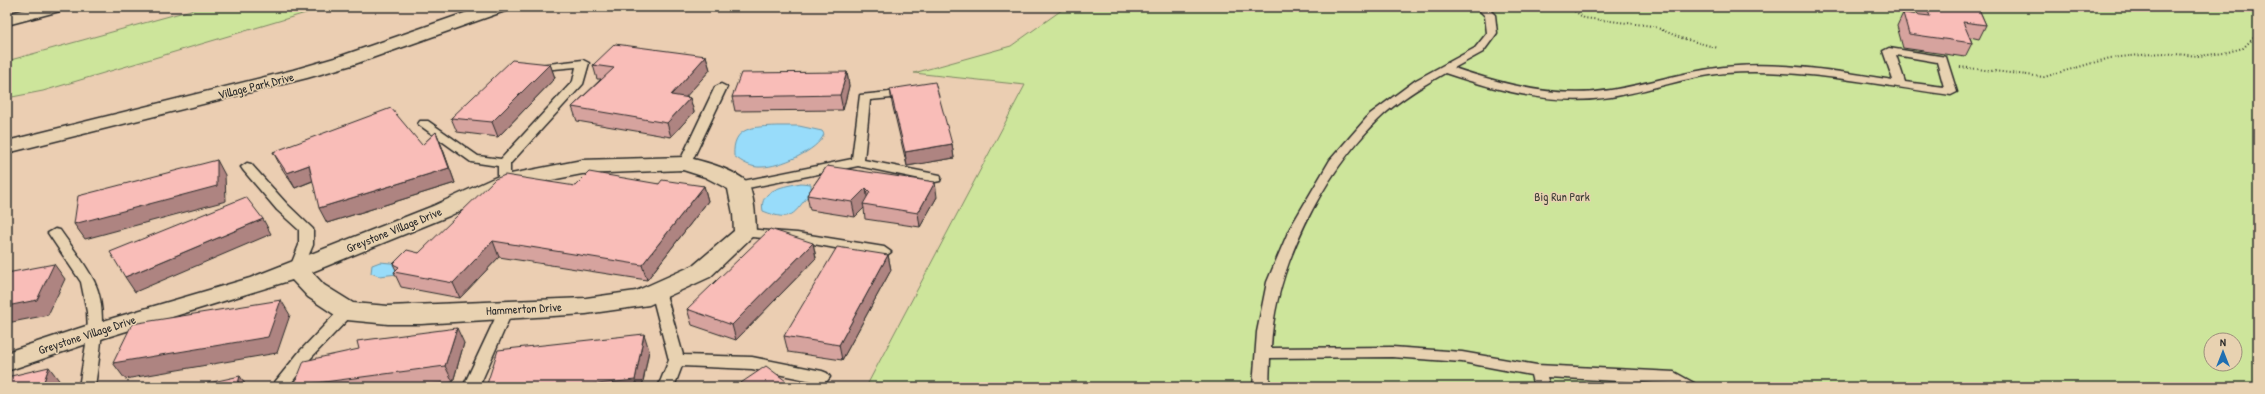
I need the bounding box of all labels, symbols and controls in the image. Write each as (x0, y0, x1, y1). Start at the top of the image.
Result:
street label: Village Park Drive (216, 68, 296, 103)
park label: Big Run Park (1534, 188, 1590, 205)
street label: Greystone Village Drive (344, 203, 444, 256)
street label: Hammerton Drive (486, 298, 562, 319)
street label: Greystone Village Drive (36, 311, 138, 358)
north arrow (2203, 332, 2243, 372)
text: N (2220, 335, 2226, 349)

